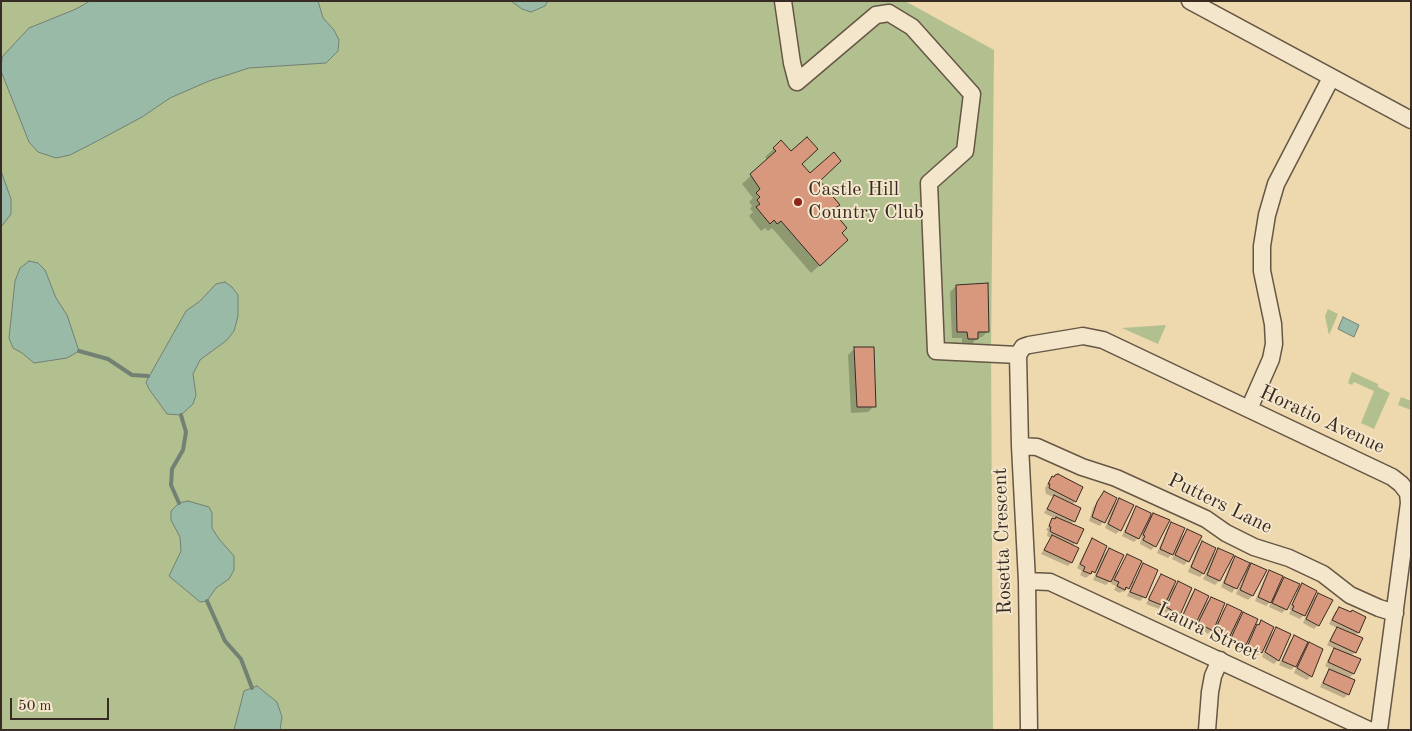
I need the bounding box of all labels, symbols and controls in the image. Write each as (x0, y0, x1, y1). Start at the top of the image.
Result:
place label: Castle Hill Country Club (808, 178, 924, 225)
marker: Castle Hill Country Club (792, 196, 804, 208)
street label: Horatio Avenue (1256, 381, 1388, 459)
street label: Rosetta Crescent (988, 467, 1018, 615)
street label: Putters Lane (1164, 468, 1276, 540)
street label: Laura Street (1153, 598, 1263, 666)
scale bar (12, 688, 111, 720)
text: 50 m (18, 699, 52, 714)

